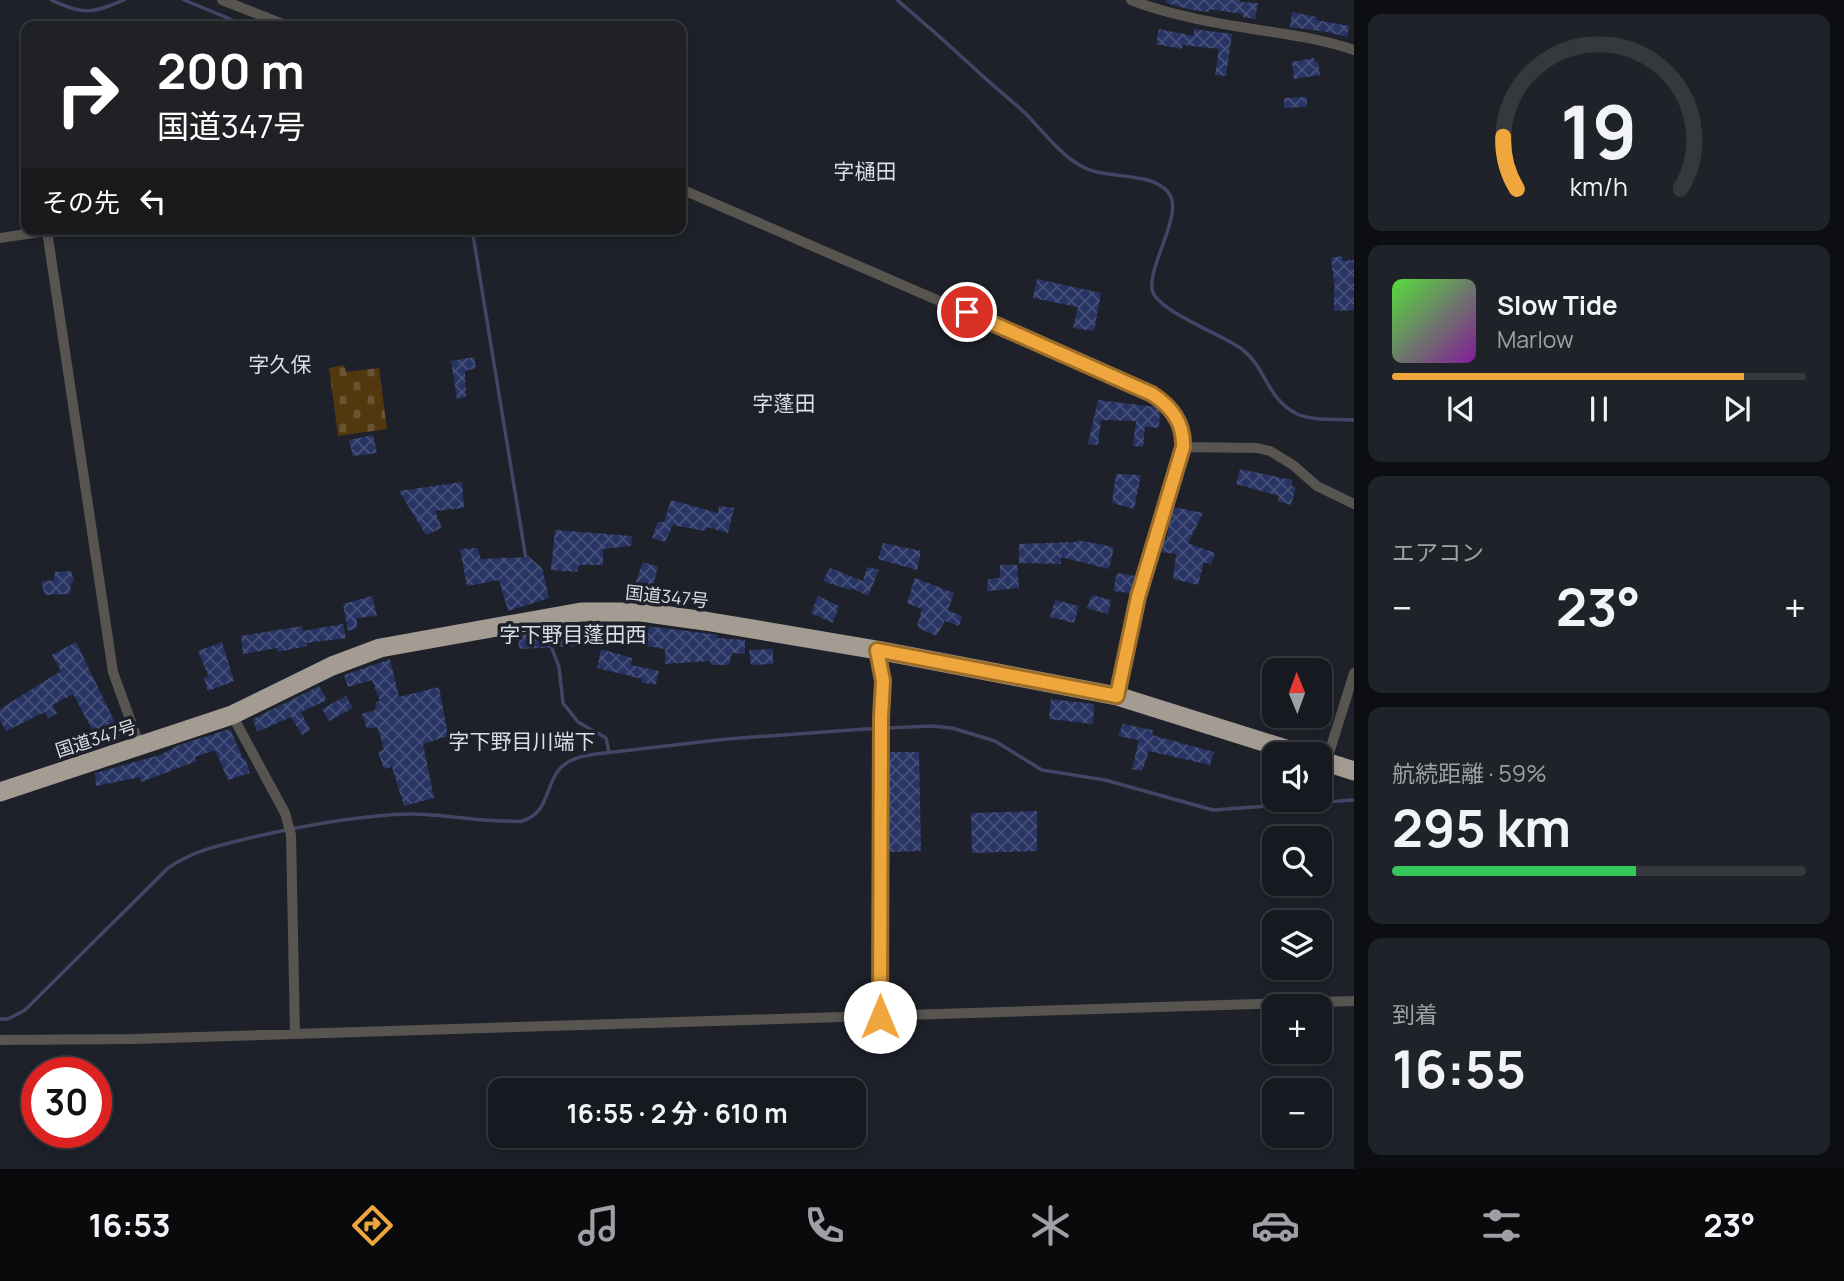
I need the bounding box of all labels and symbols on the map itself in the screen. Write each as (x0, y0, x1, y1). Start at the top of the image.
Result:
district label: 字樋田 (834, 157, 897, 185)
pin (937, 282, 997, 342)
district label: 字久保 (249, 350, 312, 378)
district label: 字蓬田 (753, 389, 816, 417)
street label: 国道347号 (624, 580, 710, 612)
district label: 字下野目蓬田西 (500, 620, 647, 648)
north arrow (1262, 658, 1332, 728)
street label: 国道347号 (52, 714, 139, 762)
district label: 字下野目川端下 (449, 727, 596, 755)
position arrow (843, 980, 917, 1054)
speed limit sign: 30 (21, 1057, 112, 1148)

